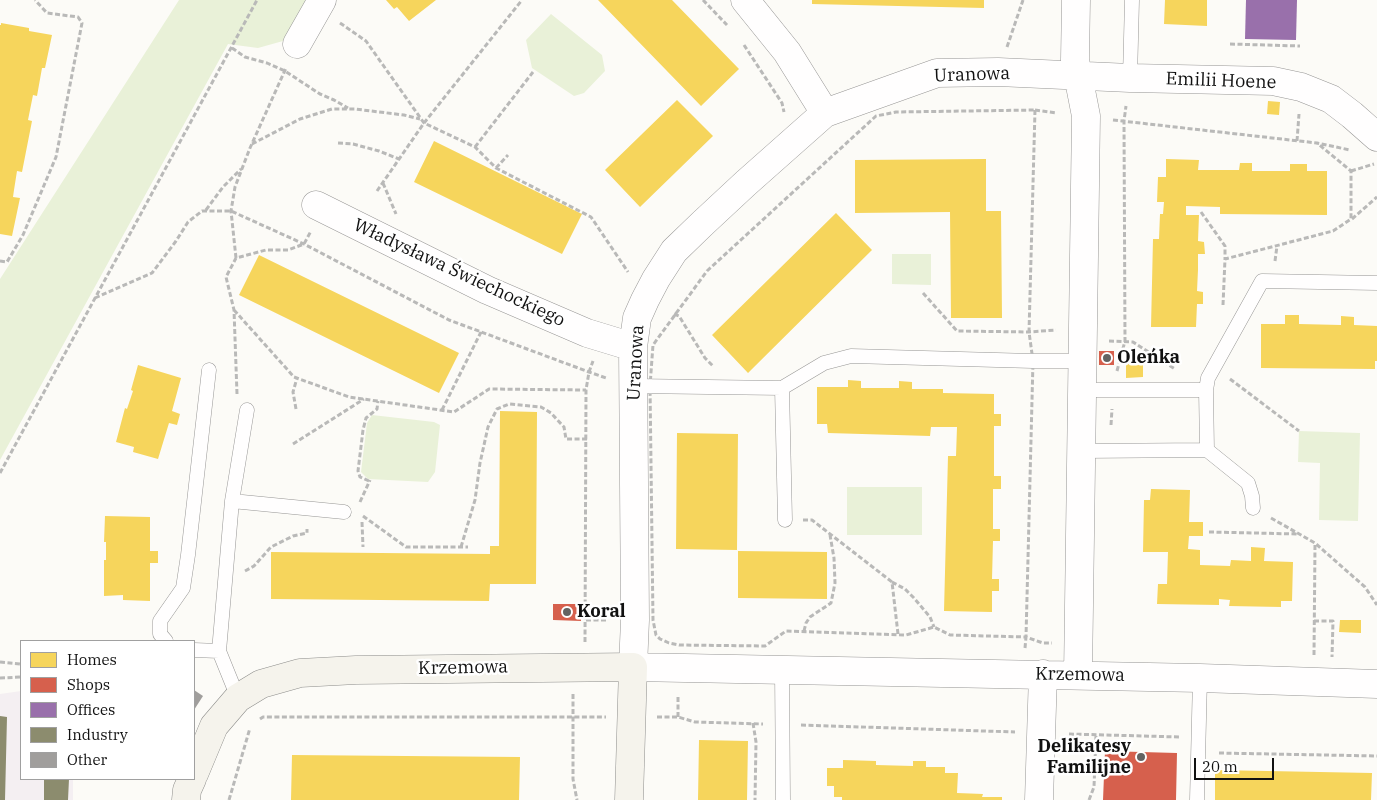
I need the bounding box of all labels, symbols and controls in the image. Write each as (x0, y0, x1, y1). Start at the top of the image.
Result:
street label: Uranowa (934, 63, 1010, 87)
street label: Emilii Hoene (1165, 68, 1277, 94)
street label: Władysława Świechockiego (350, 214, 568, 332)
street label: Uranowa (623, 324, 649, 402)
place label: Oleńka (1117, 347, 1180, 369)
marker: Oleńka (1101, 352, 1113, 364)
place label: Koral (577, 601, 626, 623)
marker: Koral (561, 606, 573, 618)
legend (20, 640, 195, 780)
text: Homes (67, 650, 117, 669)
street label: Krzemowa (418, 656, 508, 680)
street label: Krzemowa (1035, 663, 1125, 687)
text: Shops (67, 675, 110, 694)
text: Offices (67, 700, 115, 719)
text: Industry (67, 725, 128, 744)
place label: Delikatesy Familijne (1038, 736, 1131, 779)
scale bar (1197, 748, 1277, 780)
text: Other (67, 750, 107, 769)
marker: Delikatesy Familijne (1135, 751, 1147, 763)
text: 20 m (1202, 757, 1238, 776)

